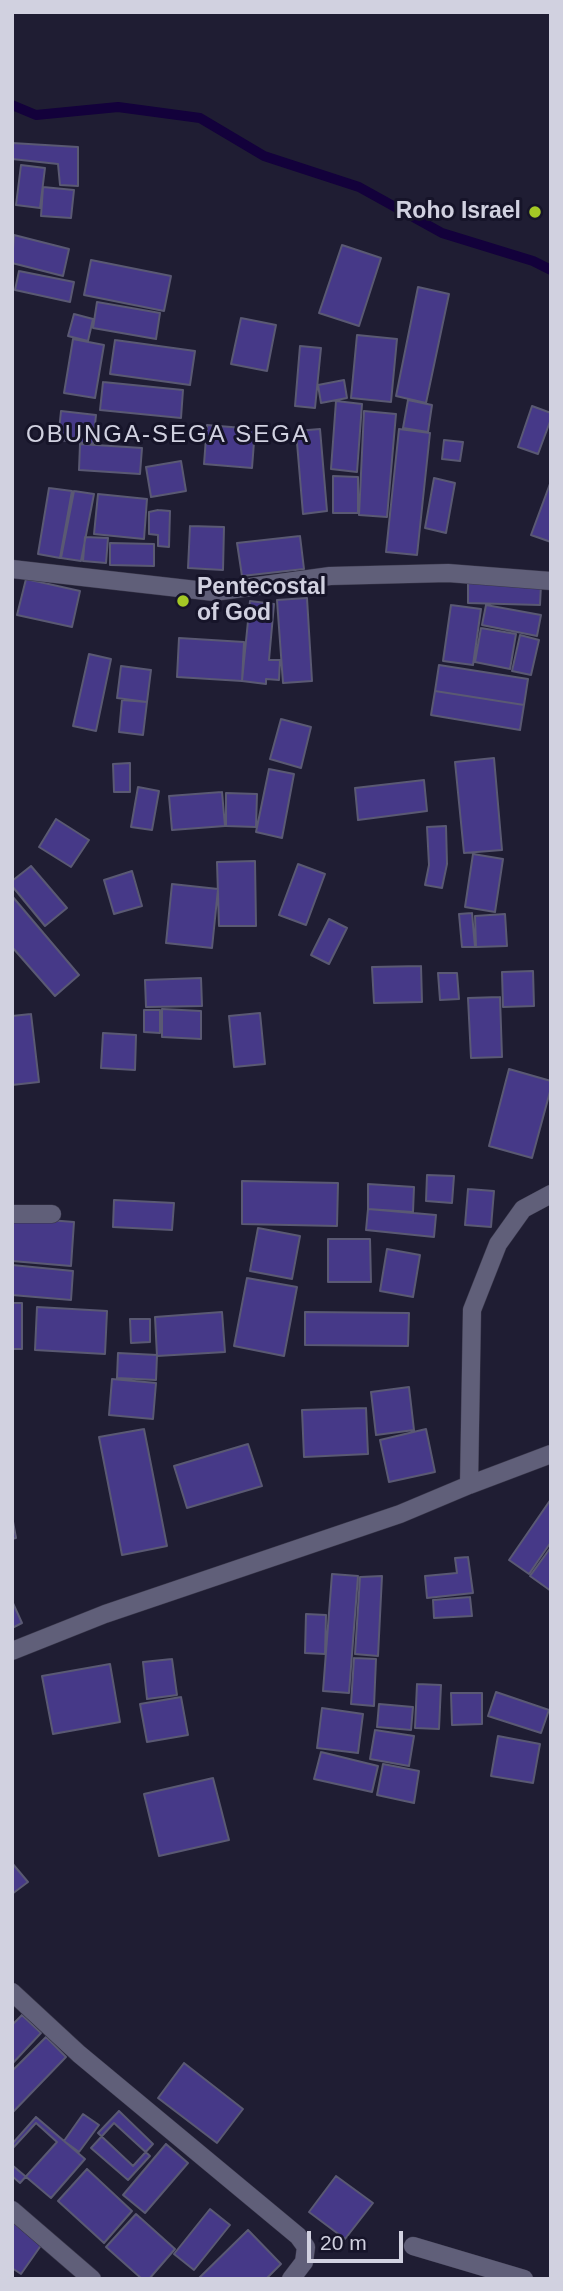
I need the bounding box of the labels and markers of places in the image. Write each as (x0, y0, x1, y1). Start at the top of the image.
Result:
place label: Roho Israel (396, 198, 521, 226)
marker: Roho Israel (527, 204, 543, 220)
place label: Pentecostal of God (197, 574, 326, 628)
marker: Pentecostal of God (175, 593, 191, 609)

